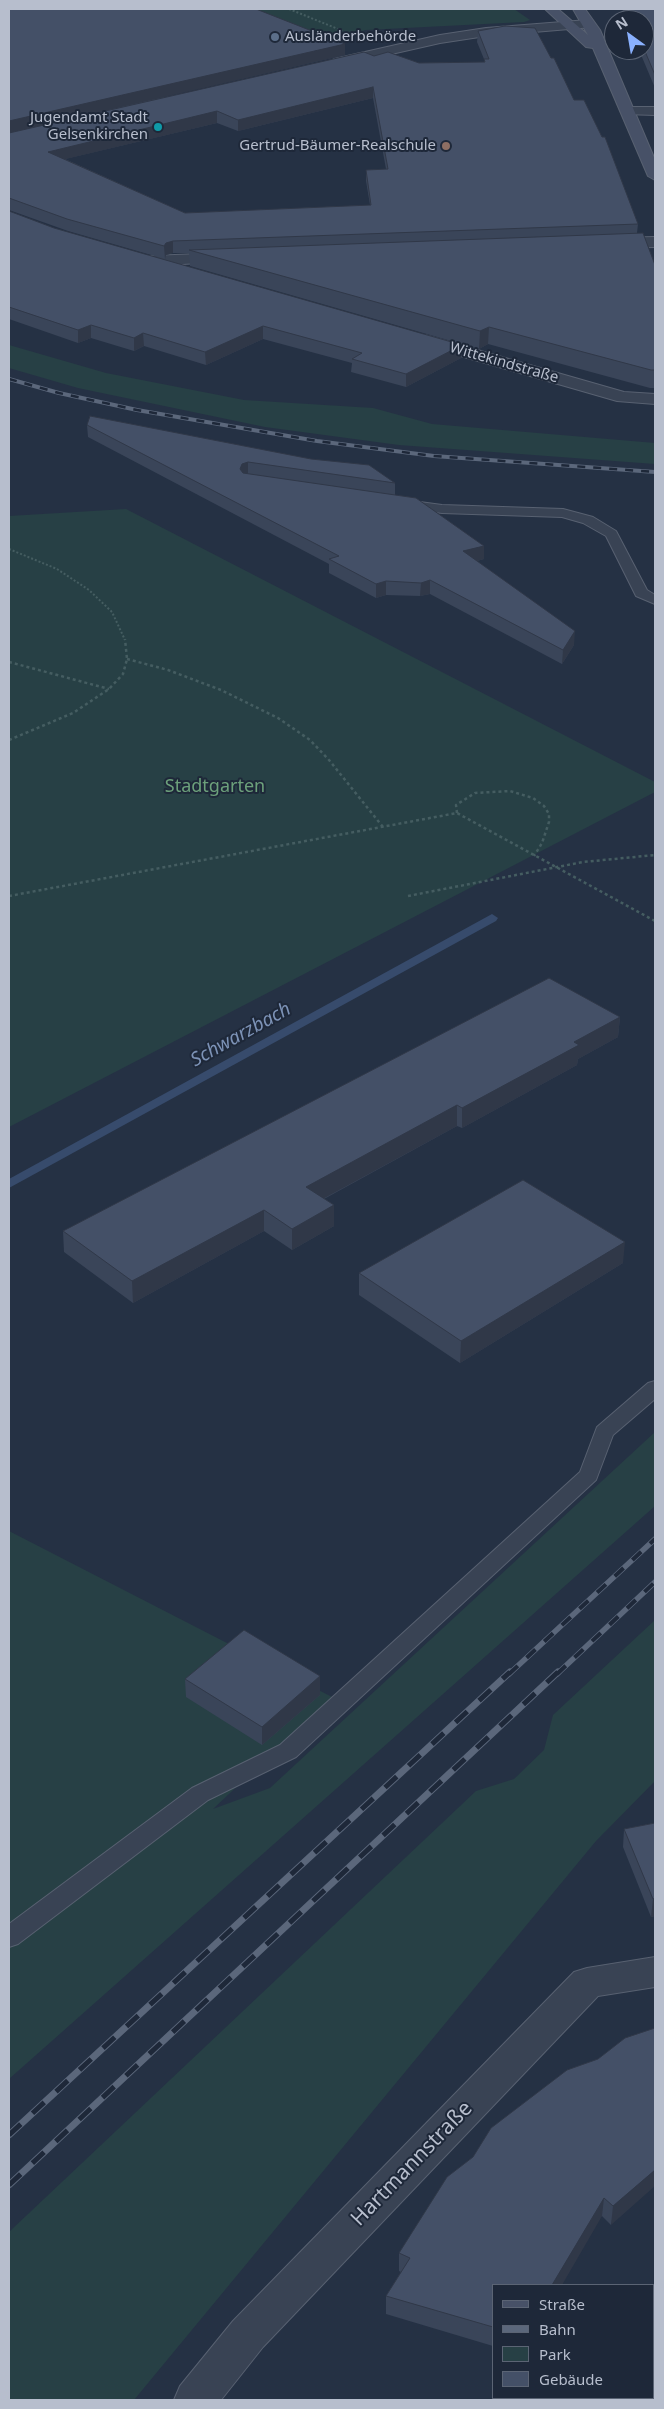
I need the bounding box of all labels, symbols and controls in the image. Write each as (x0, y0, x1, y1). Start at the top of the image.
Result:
north arrow (604, 10, 654, 60)
text: N (611, 12, 631, 34)
place label: Ausländerbehörde (285, 28, 416, 46)
marker: Ausländerbehörde (269, 31, 281, 43)
place label: Jugendamt Stadt Gelsenkirchen (30, 109, 148, 144)
marker: Jugendamt Stadt Gelsenkirchen (152, 121, 164, 133)
place label: Gertrud-Bäumer-Realschule (239, 137, 436, 155)
marker: Gertrud-Bäumer-Realschule (440, 140, 452, 152)
street label: Wittekindstraße (448, 339, 560, 387)
park label: Stadtgarten (165, 776, 265, 798)
water label: Schwarzbach (187, 998, 295, 1072)
street label: Hartmannstraße (346, 2096, 478, 2232)
legend (492, 2284, 654, 2399)
text: Straße (539, 2294, 585, 2314)
text: Bahn (539, 2319, 576, 2339)
text: Park (539, 2344, 571, 2364)
text: Gebäude (539, 2369, 603, 2389)

